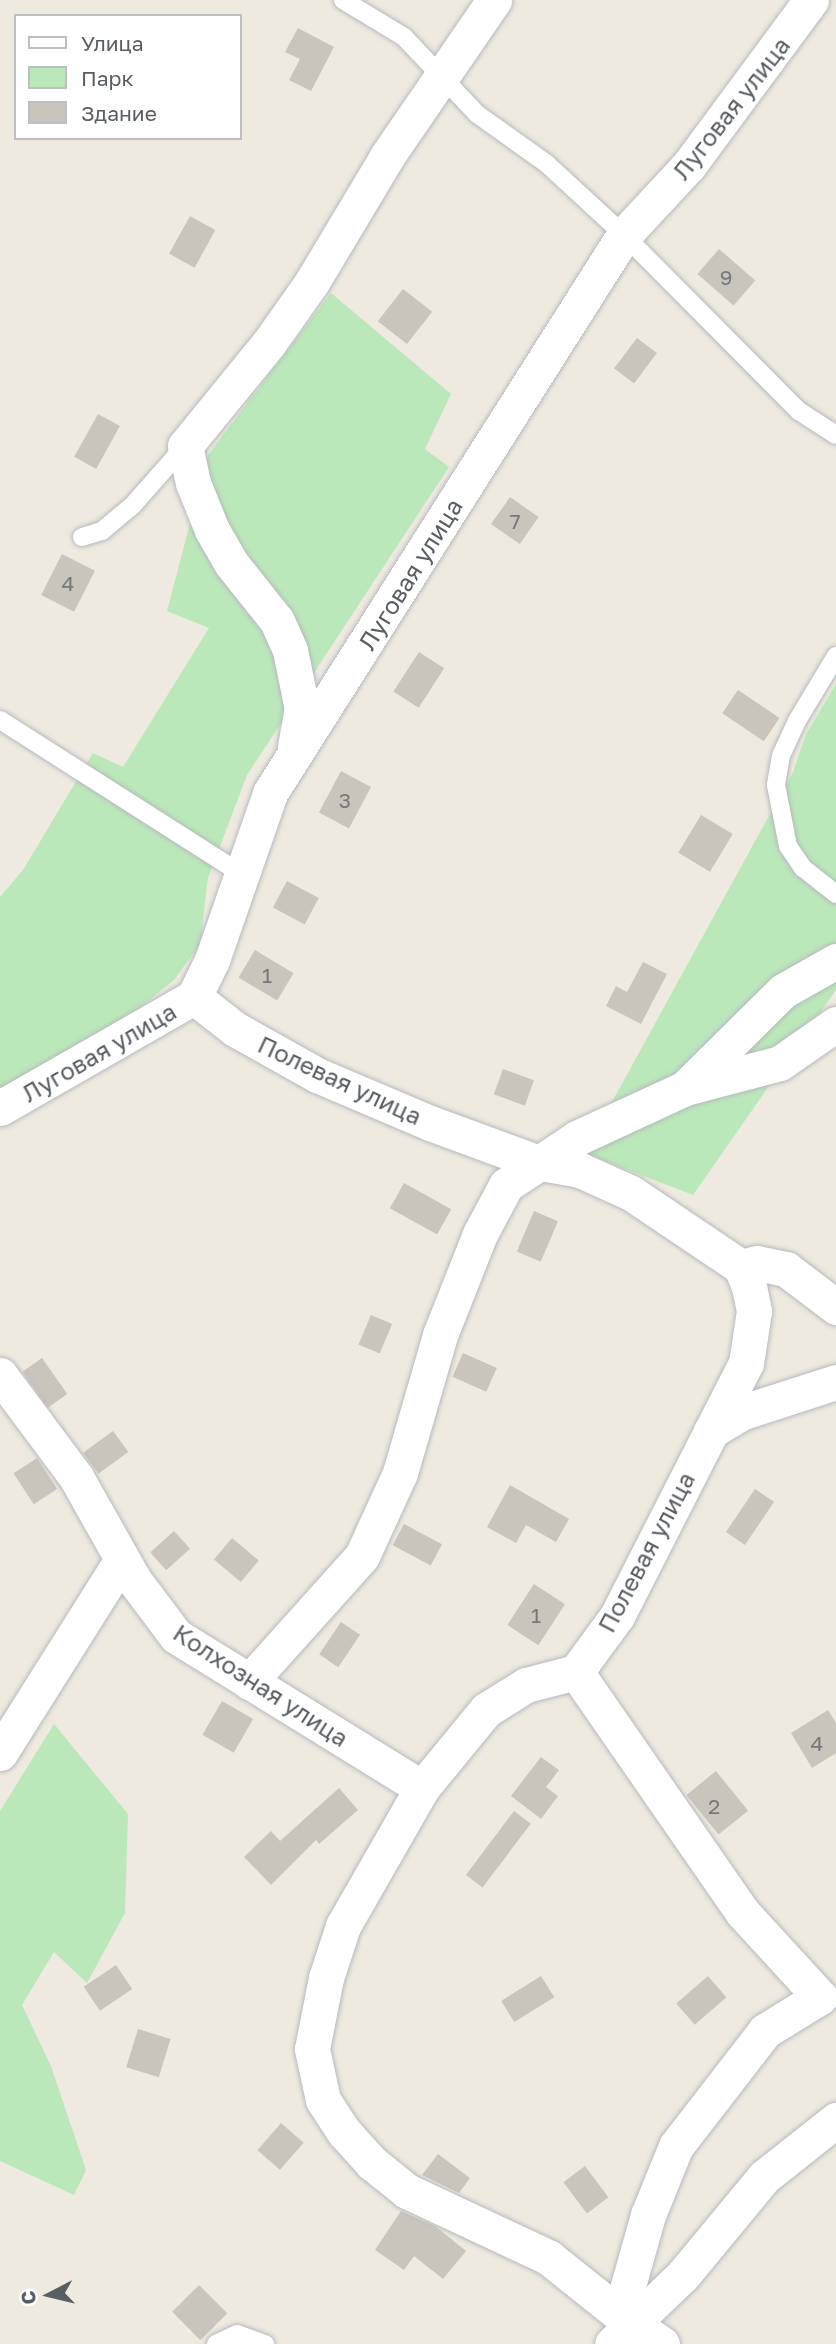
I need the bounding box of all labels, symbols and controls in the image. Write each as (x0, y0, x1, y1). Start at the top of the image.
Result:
legend (14, 14, 242, 140)
text: Улица (81, 30, 144, 56)
street label: Луговая улица (666, 31, 796, 185)
text: Парк (81, 65, 134, 91)
text: Здание (81, 100, 157, 126)
house number: 9 (720, 264, 732, 290)
street label: Луговая улица (352, 493, 468, 655)
house number: 7 (509, 508, 521, 534)
house number: 4 (62, 570, 74, 596)
house number: 3 (339, 787, 351, 813)
house number: 1 (262, 962, 272, 988)
street label: Луговая улица (17, 996, 181, 1108)
street label: Полевая улица (254, 1029, 426, 1131)
street label: Полевая улица (592, 1467, 700, 1637)
house number: 1 (531, 1602, 541, 1628)
street label: Колхозная улица (168, 1618, 354, 1752)
house number: 4 (811, 1730, 823, 1756)
house number: 2 (708, 1793, 720, 1819)
north arrow (14, 2260, 84, 2330)
text: С (15, 2290, 40, 2306)

